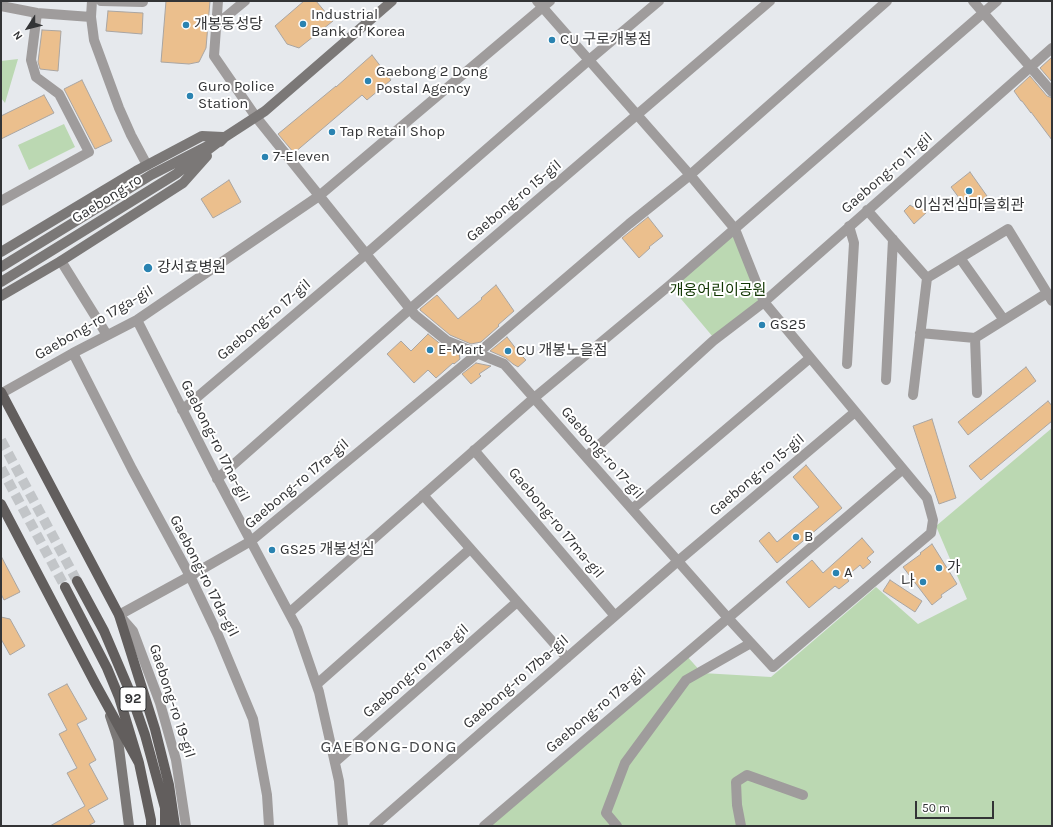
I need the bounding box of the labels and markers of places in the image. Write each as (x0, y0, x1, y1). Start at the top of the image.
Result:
place label: Industrial Bank of Korea (311, 6, 405, 41)
place label: 개봉동성당 (194, 16, 263, 34)
marker: Industrial Bank of Korea (298, 19, 308, 29)
marker: 개봉동성당 (181, 20, 191, 30)
place label: CU 구로개봉점 (560, 31, 652, 49)
marker: CU 구로개봉점 (547, 35, 557, 45)
place label: Gaebong 2 Dong Postal Agency (376, 63, 488, 98)
marker: Gaebong 2 Dong Postal Agency (363, 76, 373, 86)
place label: Guro Police Station (198, 78, 275, 113)
marker: Guro Police Station (185, 91, 195, 101)
place label: Tap Retail Shop (340, 123, 445, 141)
marker: Tap Retail Shop (327, 127, 337, 137)
place label: 7-Eleven (273, 148, 330, 166)
marker: 7-Eleven (260, 152, 270, 162)
marker: 이심전심마을회관 (964, 186, 974, 196)
place label: 이심전심마을회관 (914, 197, 1024, 215)
place label: 강서효병원 (157, 259, 226, 277)
marker: 강서효병원 (142, 262, 154, 274)
place label: GS25 (770, 316, 806, 334)
marker: GS25 (757, 320, 767, 330)
place label: E-Mart (438, 341, 484, 359)
place label: CU 개봉노을점 (516, 342, 608, 360)
marker: E-Mart (425, 345, 435, 355)
marker: CU 개봉노을점 (503, 346, 513, 356)
place label: B (804, 528, 813, 546)
marker: B (791, 532, 801, 542)
place label: GS25 개봉성심 (280, 541, 375, 559)
marker: GS25 개봉성심 (267, 545, 277, 555)
place label: 가 (947, 559, 961, 577)
marker: 가 (934, 563, 944, 573)
place label: A (844, 564, 853, 582)
marker: A (831, 568, 841, 578)
place label: 나 (901, 573, 915, 591)
marker: 나 (918, 577, 928, 587)

